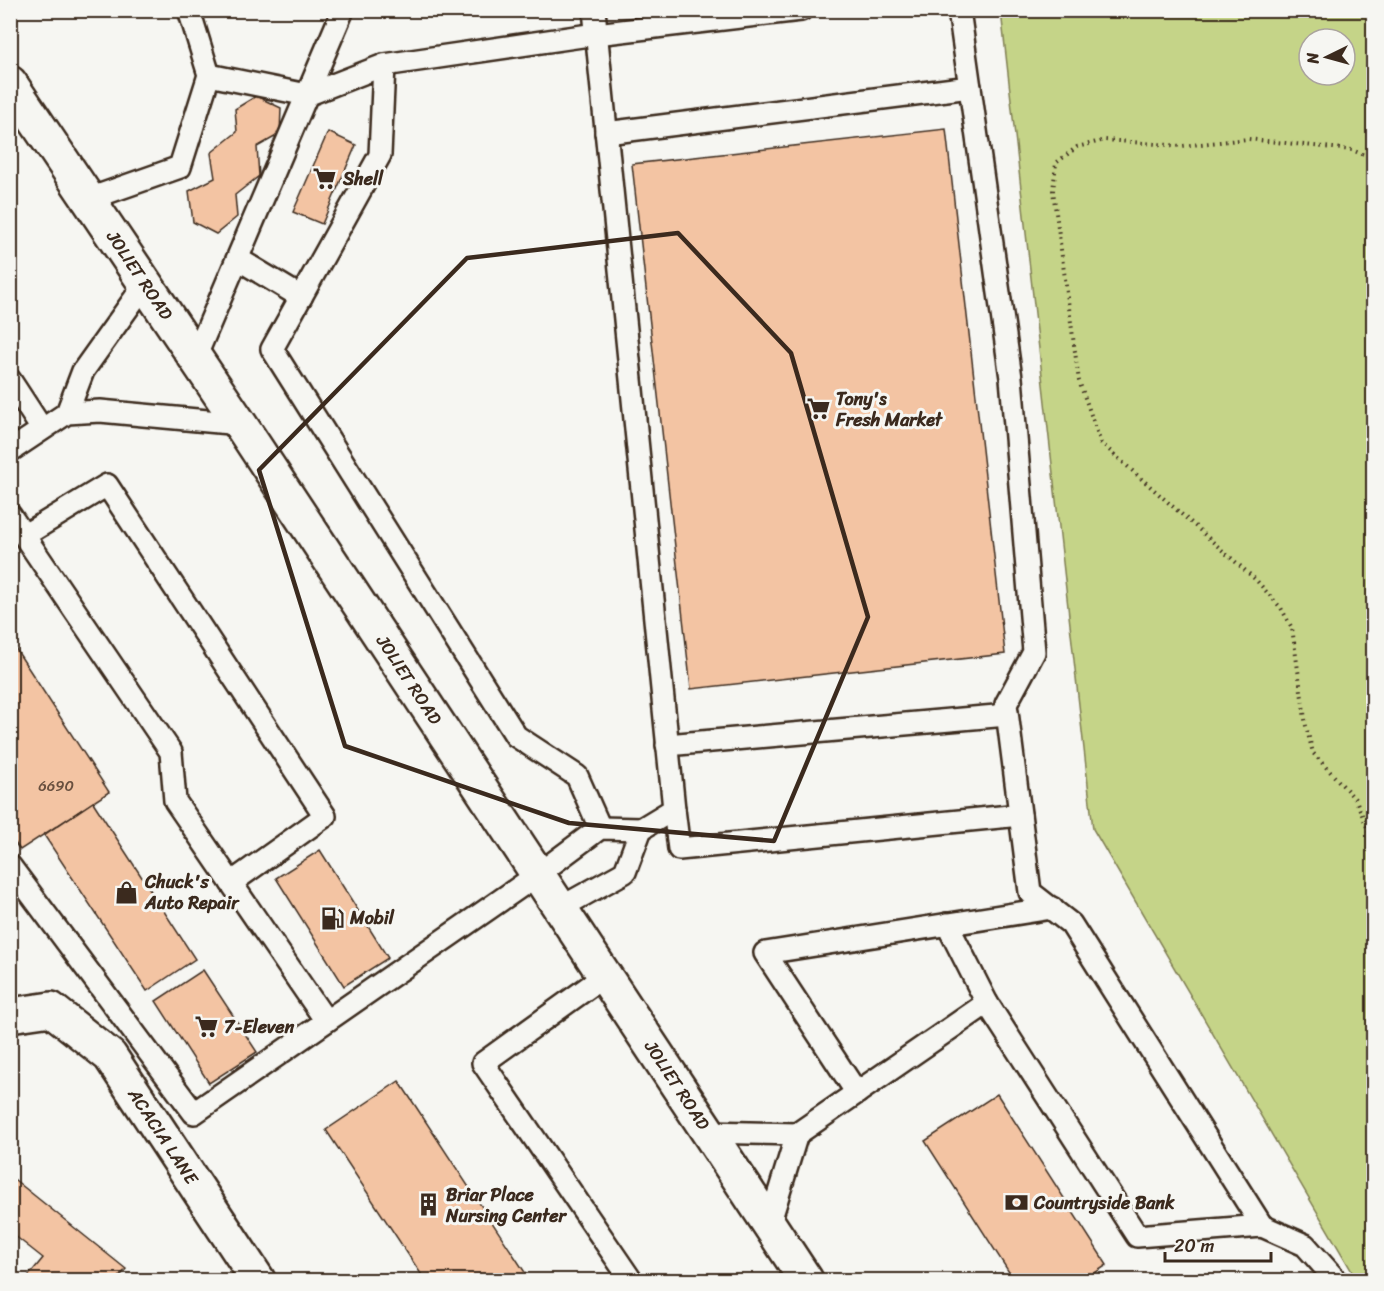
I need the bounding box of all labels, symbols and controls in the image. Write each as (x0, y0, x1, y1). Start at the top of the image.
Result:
north arrow (1297, 27, 1357, 87)
text: N (1298, 51, 1328, 66)
place label: Shell (342, 163, 384, 195)
supermarket icon: Shell (312, 166, 338, 192)
street label: JOLIET ROAD (97, 223, 182, 327)
place label: Tony's Fresh Market (835, 383, 944, 436)
supermarket icon: Tony's Fresh Market (805, 396, 831, 422)
street label: JOLIET ROAD (367, 627, 451, 732)
house number: 6690 (38, 773, 74, 799)
place label: Chuck's Auto Repair (144, 866, 240, 919)
shop icon: Chuck's Auto Repair (114, 879, 140, 905)
place label: Mobil (349, 902, 395, 934)
fuel station icon: Mobil (319, 905, 345, 931)
place label: 7-Eleven (224, 1011, 295, 1043)
supermarket icon: 7-Eleven (193, 1014, 219, 1040)
street label: JOLIET ROAD (635, 1033, 719, 1137)
street label: ACACIA LANE (119, 1080, 207, 1192)
place label: Briar Place Nursing Center (445, 1179, 567, 1232)
place label: Countryside Bank (1033, 1187, 1175, 1219)
bank icon: Countryside Bank (1003, 1190, 1029, 1216)
building icon: Briar Place Nursing Center (415, 1192, 441, 1218)
scale bar (1165, 1225, 1272, 1263)
text: 20 m (1174, 1230, 1214, 1262)

